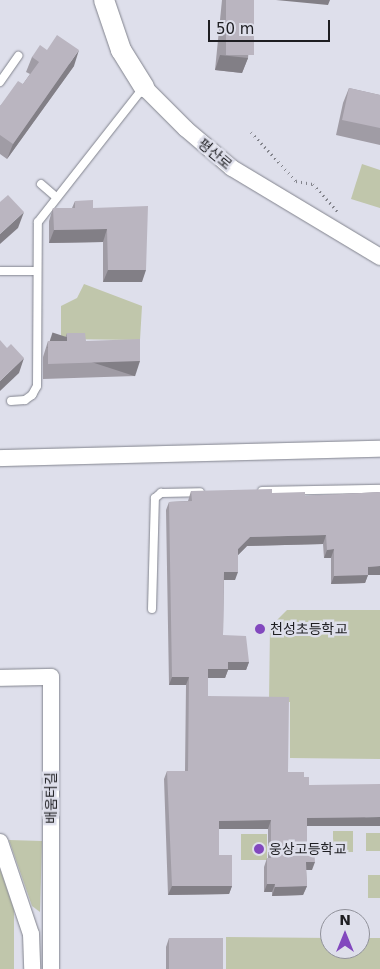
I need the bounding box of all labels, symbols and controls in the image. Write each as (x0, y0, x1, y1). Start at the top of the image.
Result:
scale bar (210, 10, 332, 42)
text: 50 m (216, 20, 254, 38)
street label: 평산로 (195, 135, 235, 173)
place label: 천성초등학교 (270, 621, 347, 637)
marker: 천성초등학교 (254, 623, 266, 635)
street label: 배움터길 (43, 772, 59, 824)
place label: 웅상고등학교 (269, 841, 346, 857)
marker: 웅상고등학교 (253, 843, 265, 855)
north arrow (320, 909, 370, 959)
text: N (339, 912, 351, 928)

